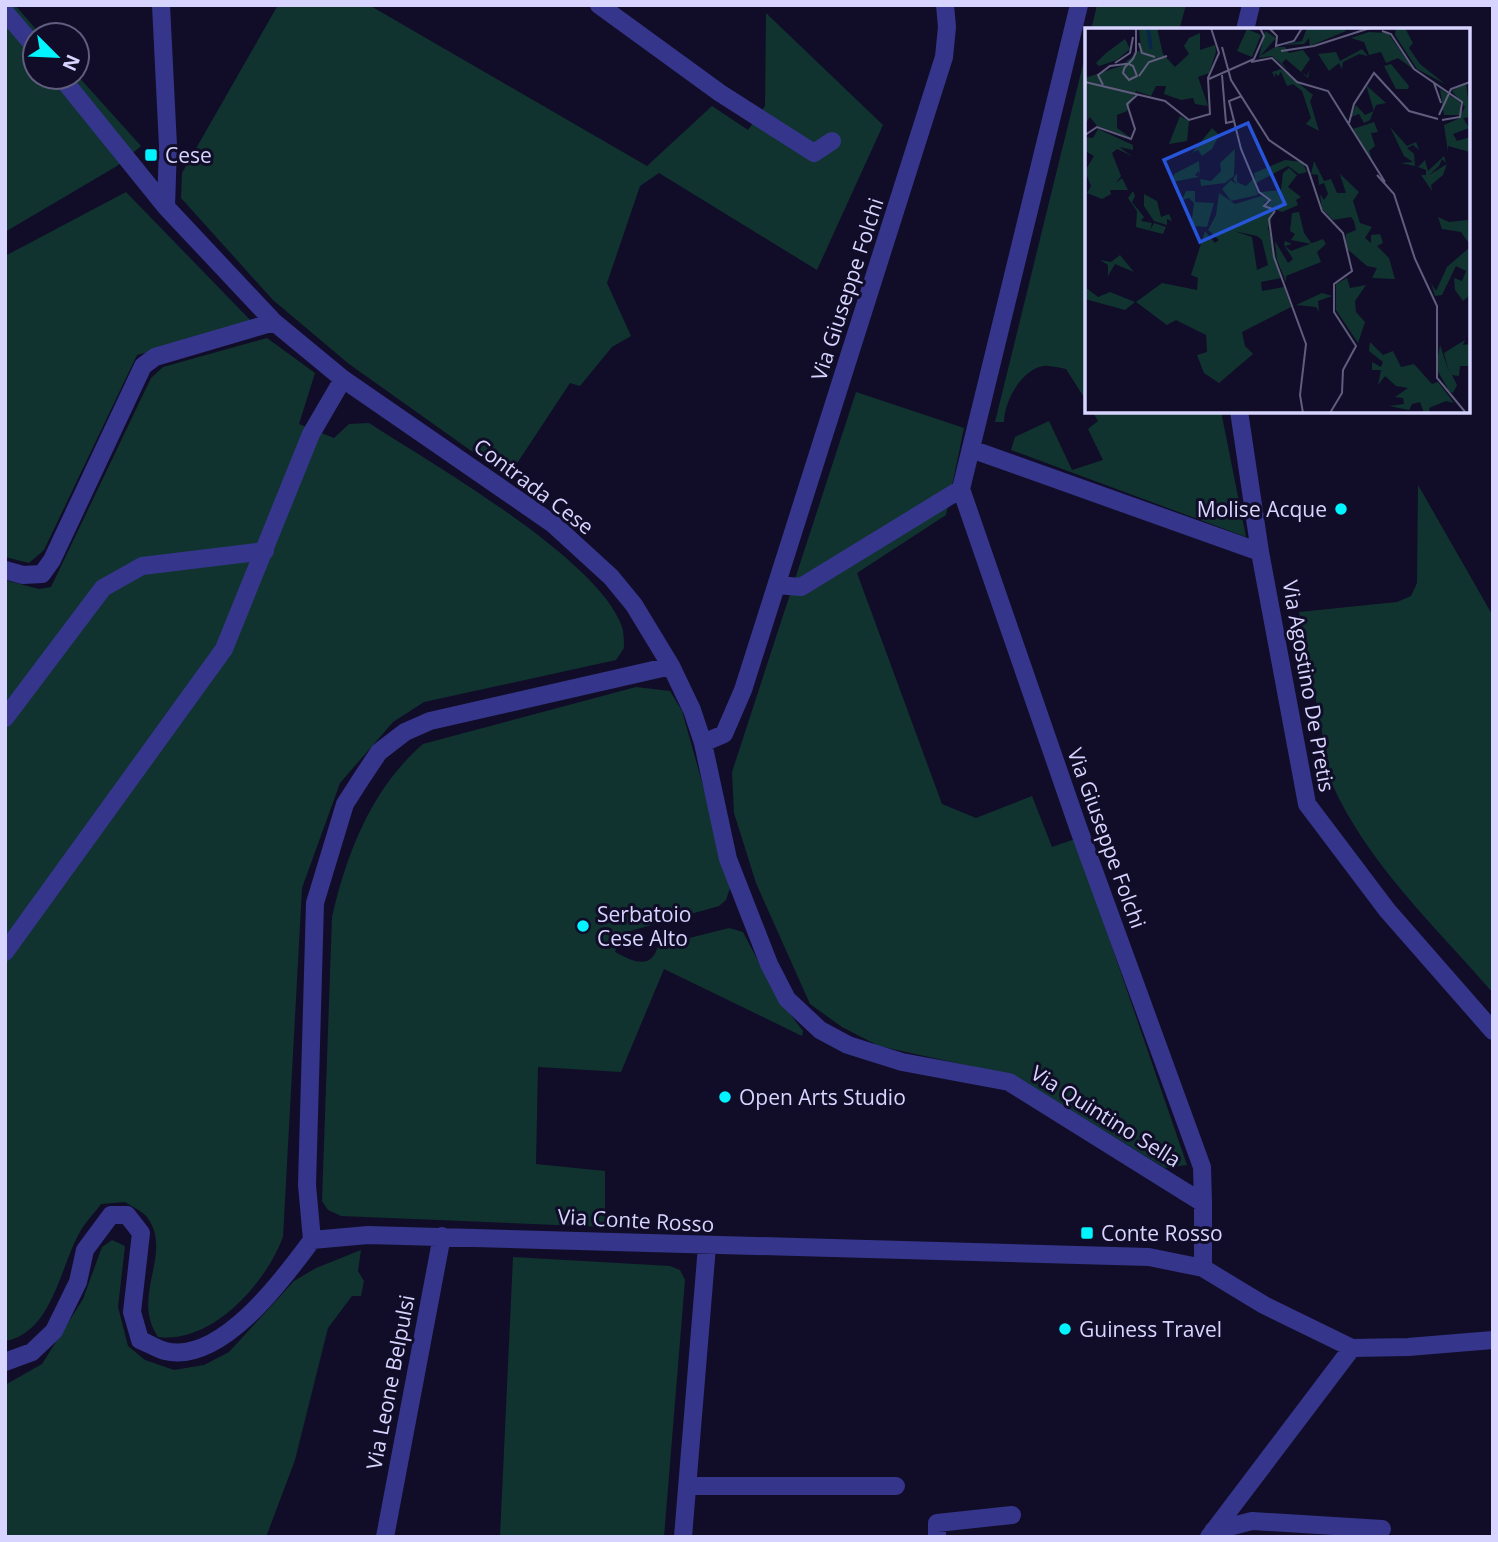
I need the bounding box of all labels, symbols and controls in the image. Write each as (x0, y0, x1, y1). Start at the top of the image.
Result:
north arrow (21, 21, 91, 91)
inset map (1085, 28, 1470, 413)
text: N (57, 51, 87, 75)
place label: Cese (165, 141, 212, 169)
marker: Cese (143, 147, 159, 163)
street label: Via Giuseppe Folchi (804, 194, 890, 384)
street label: Contrada Cese (468, 432, 600, 540)
place label: Molise Acque (1197, 495, 1327, 523)
marker: Molise Acque (1333, 501, 1349, 517)
street label: Via Agostino De Pretis (1277, 578, 1341, 794)
street label: Via Giuseppe Folchi (1061, 744, 1153, 932)
place label: Serbatoio Cese Alto (597, 900, 691, 952)
marker: Serbatoio Cese Alto (575, 918, 591, 934)
street label: Via Quintino Sella (1026, 1059, 1186, 1173)
place label: Open Arts Studio (739, 1083, 906, 1111)
marker: Open Arts Studio (717, 1089, 733, 1105)
street label: Via Conte Rosso (557, 1202, 715, 1238)
place label: Conte Rosso (1101, 1219, 1223, 1247)
marker: Conte Rosso (1079, 1225, 1095, 1241)
street label: Via Leone Belpulsi (359, 1292, 421, 1472)
place label: Guiness Travel (1079, 1315, 1222, 1343)
marker: Guiness Travel (1057, 1321, 1073, 1337)

